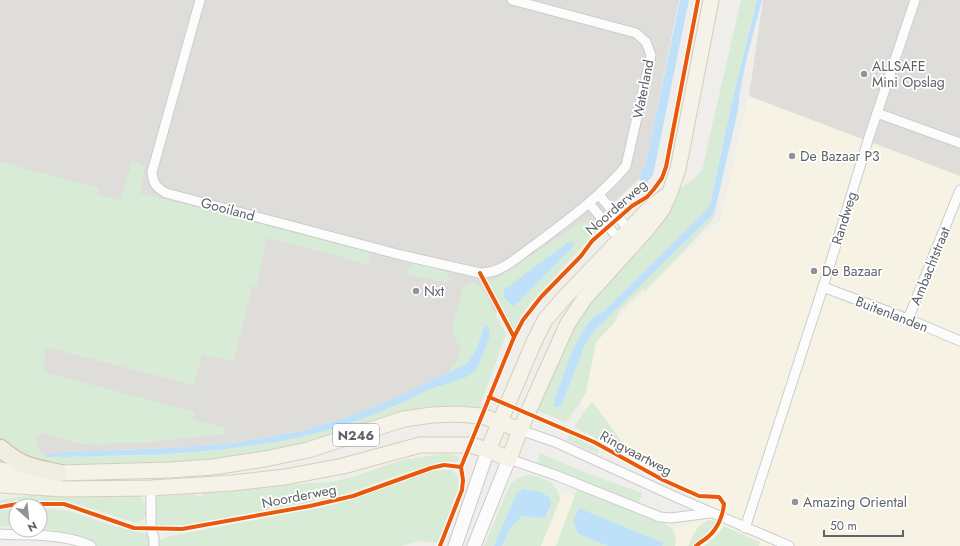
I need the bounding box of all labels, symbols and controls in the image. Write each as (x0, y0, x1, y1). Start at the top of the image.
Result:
place label: ALLSAFE Mini Opslag (872, 56, 945, 92)
street label: Waterland (627, 58, 659, 120)
marker: ALLSAFE Mini Opslag (859, 69, 869, 79)
place label: De Bazaar P3 (800, 146, 880, 166)
marker: De Bazaar P3 (787, 151, 797, 161)
street label: Noorderweg (581, 175, 651, 239)
street label: Randweg (826, 189, 862, 247)
street label: Gooiland (199, 192, 257, 226)
street label: Ambachtstraat (905, 223, 955, 308)
place label: De Bazaar (822, 261, 882, 281)
marker: De Bazaar (809, 266, 819, 276)
place label: Nxt (424, 281, 445, 301)
marker: Nxt (411, 286, 421, 296)
street label: Buitenlanden (853, 291, 931, 337)
road number: N246 (333, 424, 379, 446)
street label: Ringvaartweg (596, 426, 676, 480)
street label: Noorderweg (260, 479, 338, 513)
place label: Amazing Oriental (803, 492, 907, 512)
marker: Amazing Oriental (790, 497, 800, 507)
north arrow (8, 498, 48, 538)
scale bar (824, 512, 903, 538)
text: 50 m (830, 517, 857, 535)
text: N (25, 518, 40, 536)

